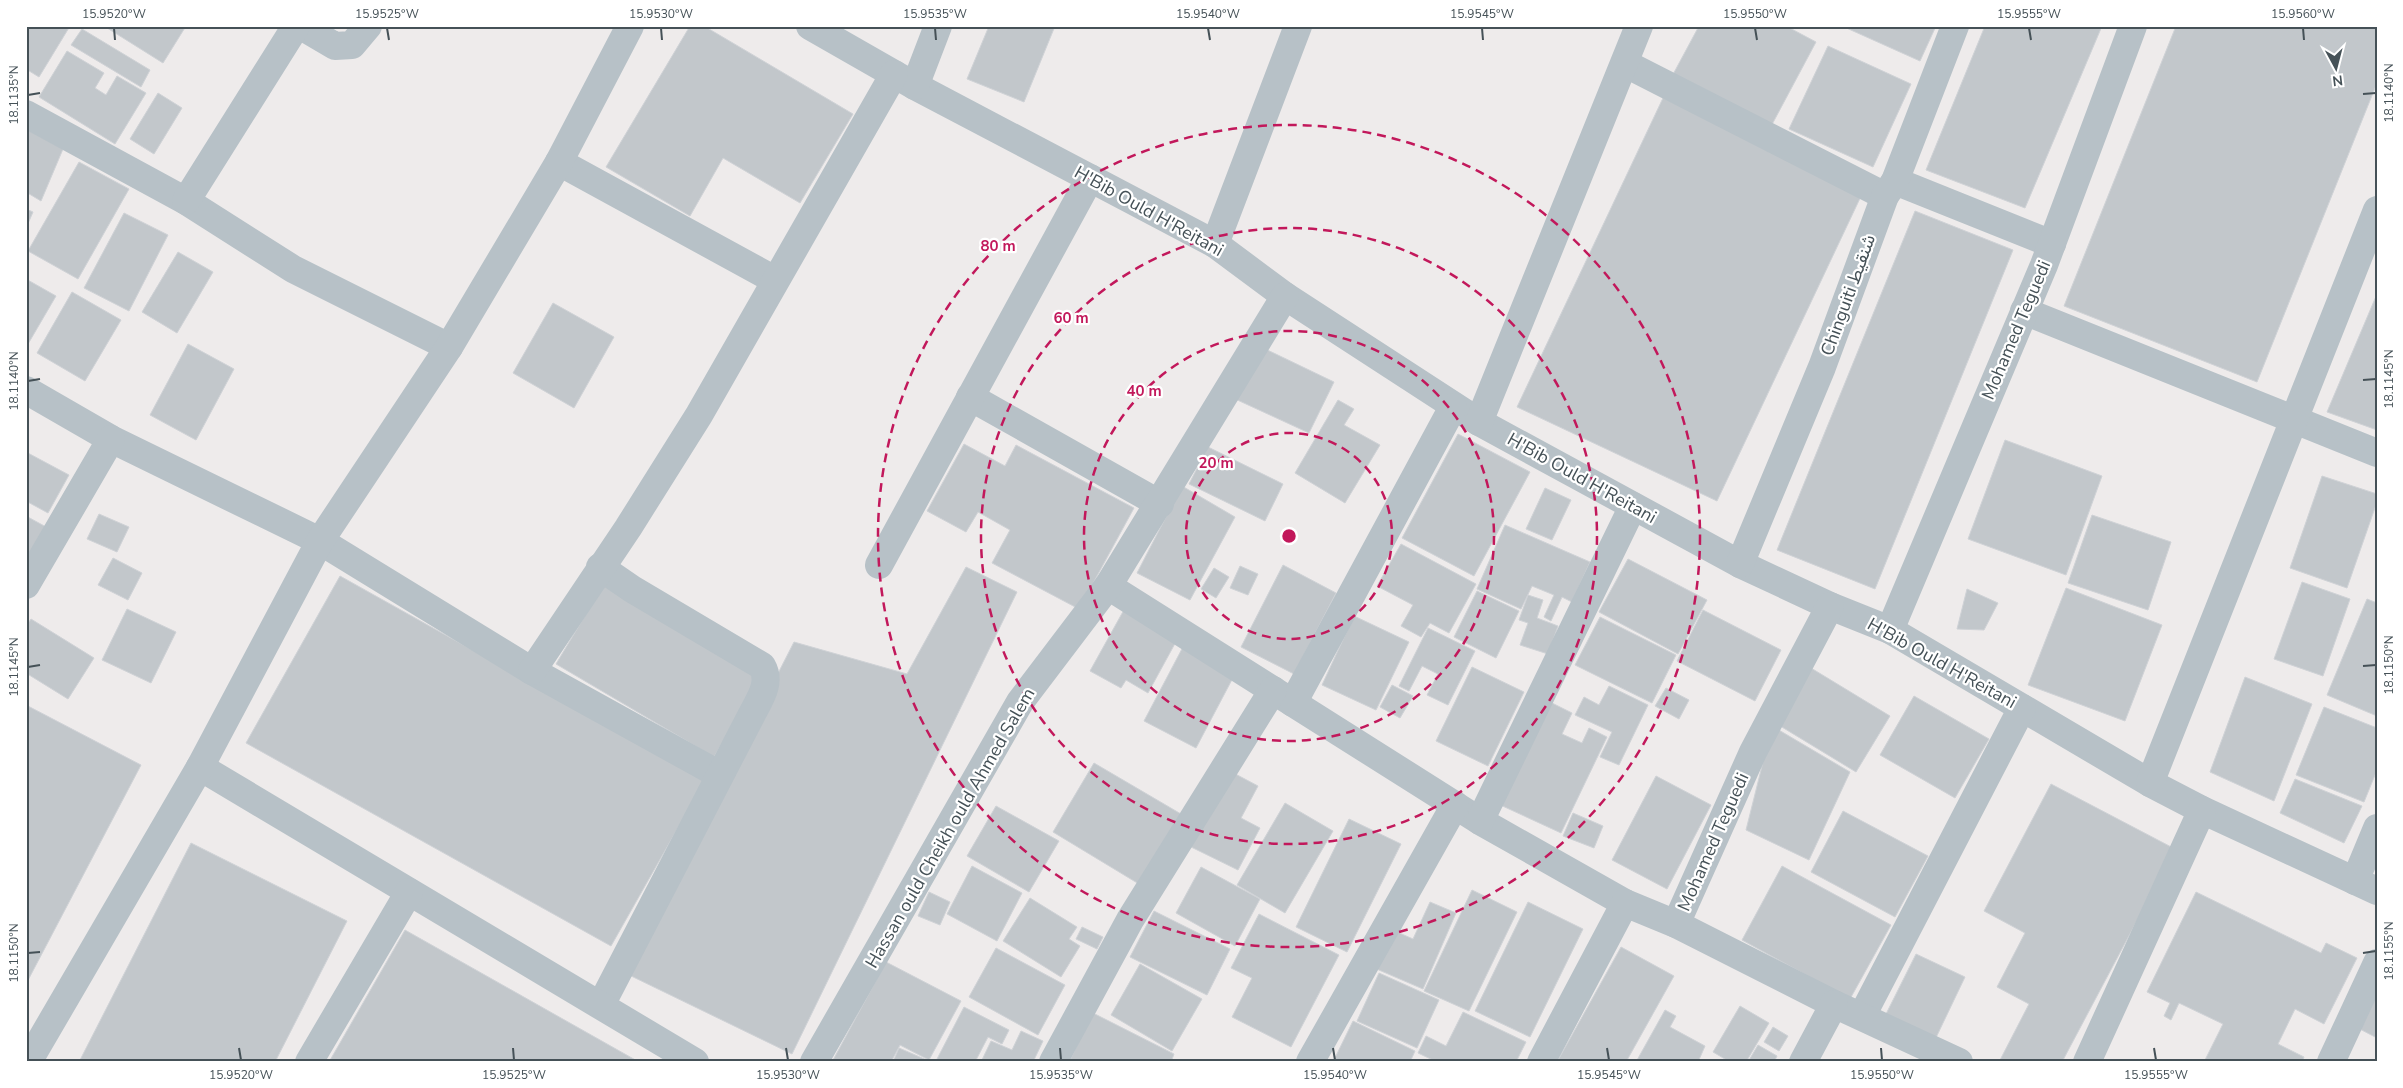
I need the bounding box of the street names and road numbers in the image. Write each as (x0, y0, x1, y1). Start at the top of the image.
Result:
street label: H'Bib Ould H'Reitani (1070, 160, 1228, 262)
street label: Chinguiti شنقيط (1815, 231, 1881, 359)
street label: Mohamed Teguedi (1976, 257, 2056, 403)
street label: H'Bib Ould H'Reitani (1503, 427, 1661, 529)
street label: H'Bib Ould H'Reitani (1863, 612, 2021, 714)
street label: Hassan ould Cheikh ould Ahmed Salem (860, 683, 1040, 973)
street label: Mohamed Teguedi (1672, 769, 1754, 915)

